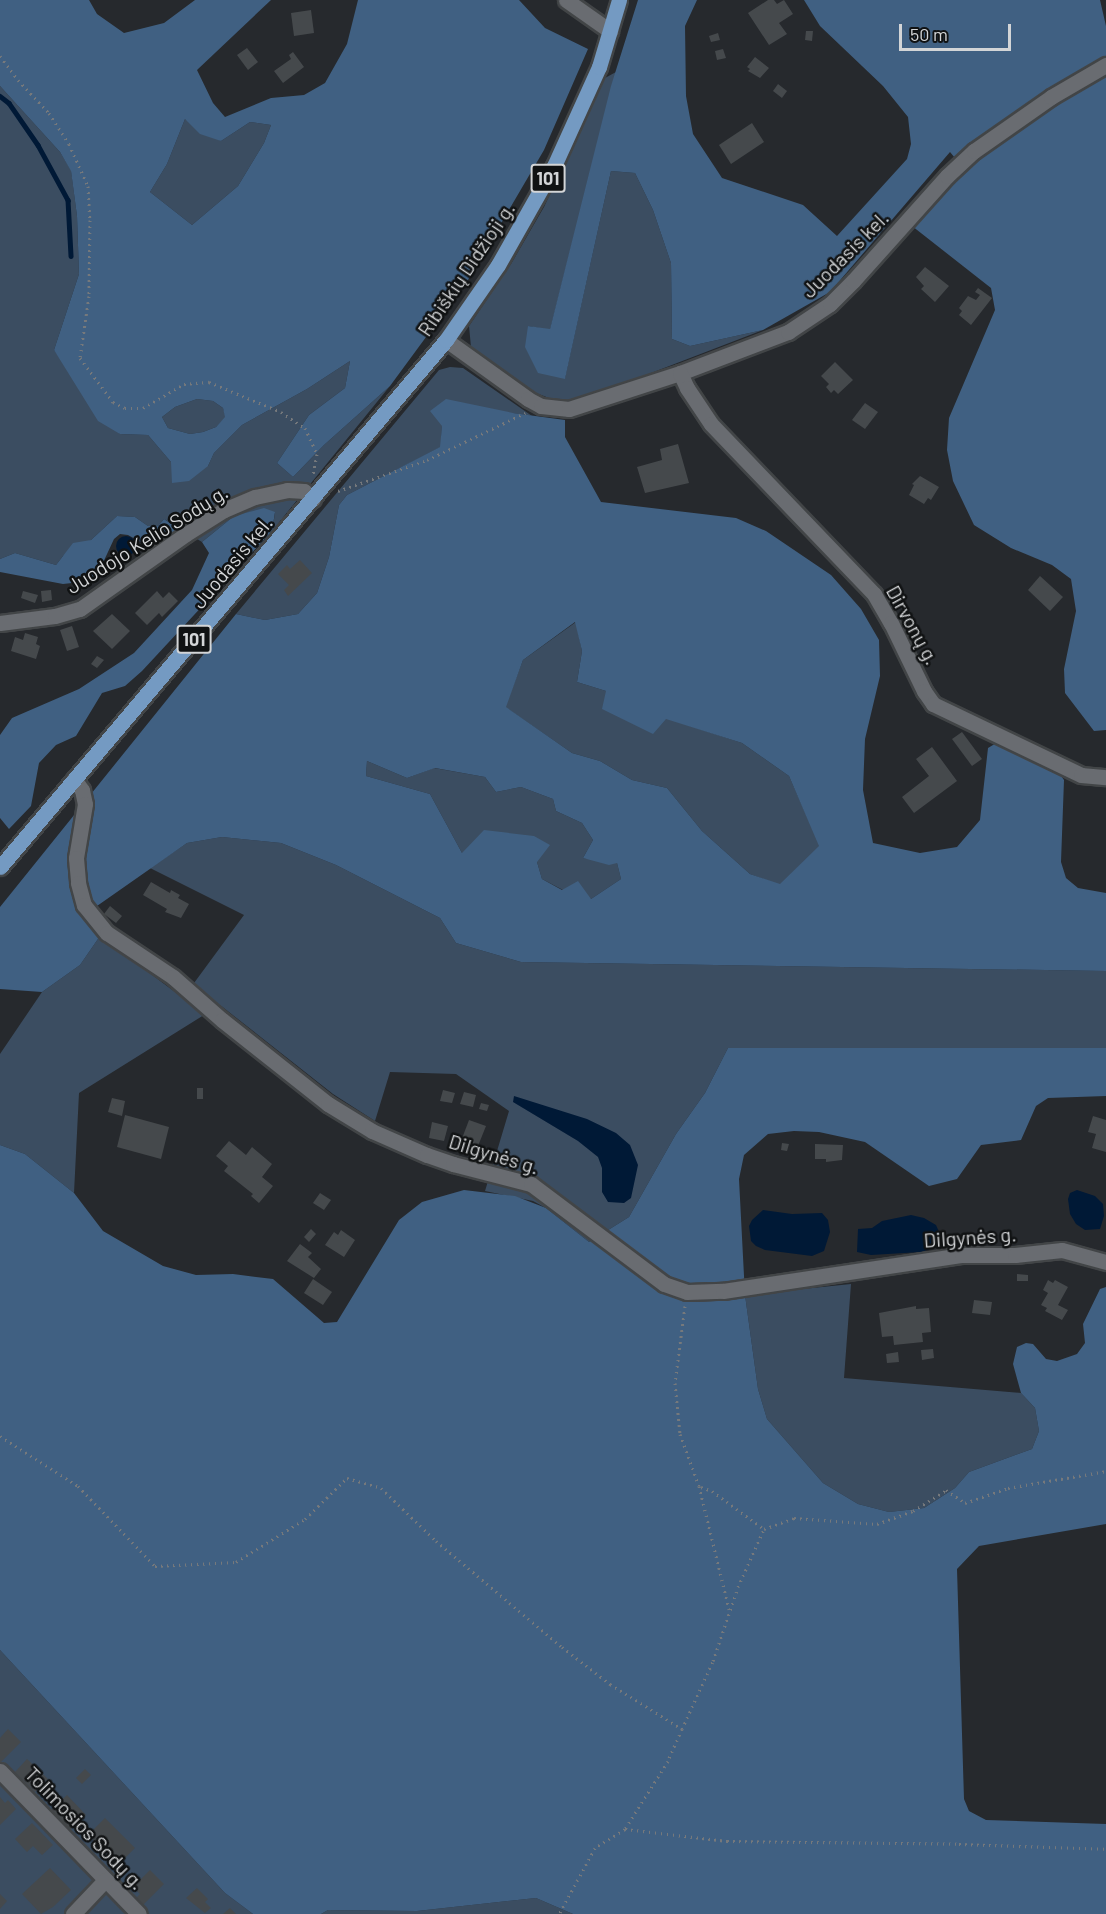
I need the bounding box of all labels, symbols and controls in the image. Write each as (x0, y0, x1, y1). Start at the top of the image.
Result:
scale bar (902, 12, 1014, 50)
text: 50 m (910, 23, 948, 45)
road number: 101 (530, 163, 566, 193)
street label: Ribiškių Didžioji g. (412, 197, 520, 341)
street label: Juodasis kel. (797, 206, 893, 302)
street label: Juodojo Kelio Sodų g. (62, 479, 232, 599)
street label: Juodasis kel. (186, 511, 278, 613)
street label: Dirvonų g. (881, 581, 945, 669)
road number: 101 (176, 624, 212, 654)
street label: Dilgynės g. (446, 1129, 542, 1179)
street label: Dilgynės g. (923, 1222, 1017, 1252)
street label: Tolimosios Sodų g. (20, 1762, 150, 1894)

